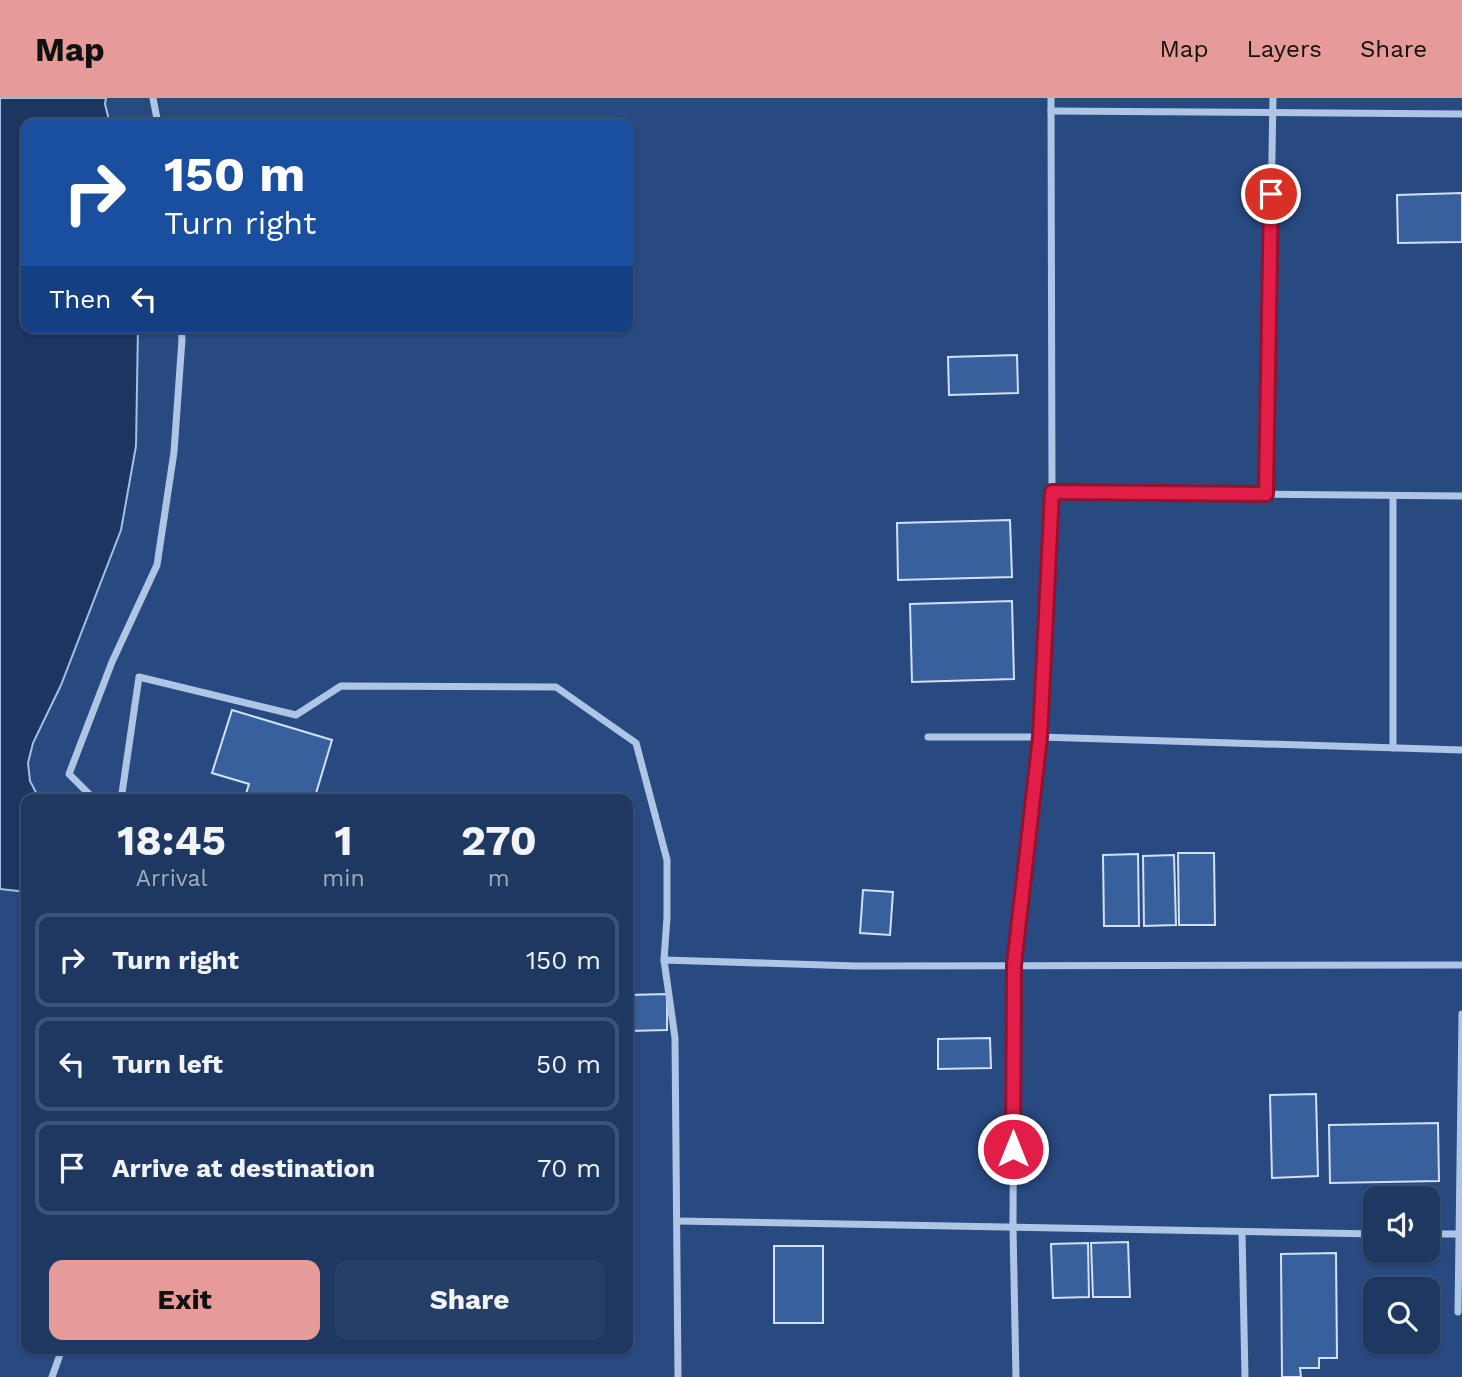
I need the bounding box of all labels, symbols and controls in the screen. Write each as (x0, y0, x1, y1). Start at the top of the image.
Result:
text: Map (35, 30, 105, 69)
text: Map (1160, 35, 1208, 63)
text: Layers (1246, 35, 1322, 63)
text: Share (1360, 35, 1427, 63)
text: 150 m (164, 145, 305, 203)
icon: right (49, 147, 140, 238)
pin (1241, 164, 1301, 224)
icon: arrive (1252, 175, 1290, 213)
text: Turn right (164, 204, 316, 242)
icon: left (125, 280, 163, 318)
text: Then (49, 284, 111, 314)
text: 18:45 (117, 816, 226, 865)
text: 1 (334, 816, 353, 865)
text: 270 (461, 816, 537, 865)
text: Arrival (136, 865, 208, 892)
text: min (322, 865, 365, 892)
text: m (488, 865, 510, 892)
icon: right (53, 941, 91, 979)
text: Turn right (112, 945, 239, 975)
text: 150 m (526, 945, 601, 975)
icon: left (53, 1045, 91, 1083)
text: Turn left (112, 1049, 223, 1079)
text: 50 m (536, 1049, 601, 1079)
position arrow (976, 1112, 1050, 1186)
icon: arrive (53, 1149, 91, 1187)
text: Arrive at destination (112, 1153, 375, 1183)
text: 70 m (537, 1153, 601, 1183)
map controls (1363, 1186, 1440, 1354)
button: sound (1363, 1186, 1440, 1263)
button: Exit (49, 1260, 320, 1340)
button: Share (334, 1260, 605, 1340)
button: search (1363, 1277, 1440, 1354)

